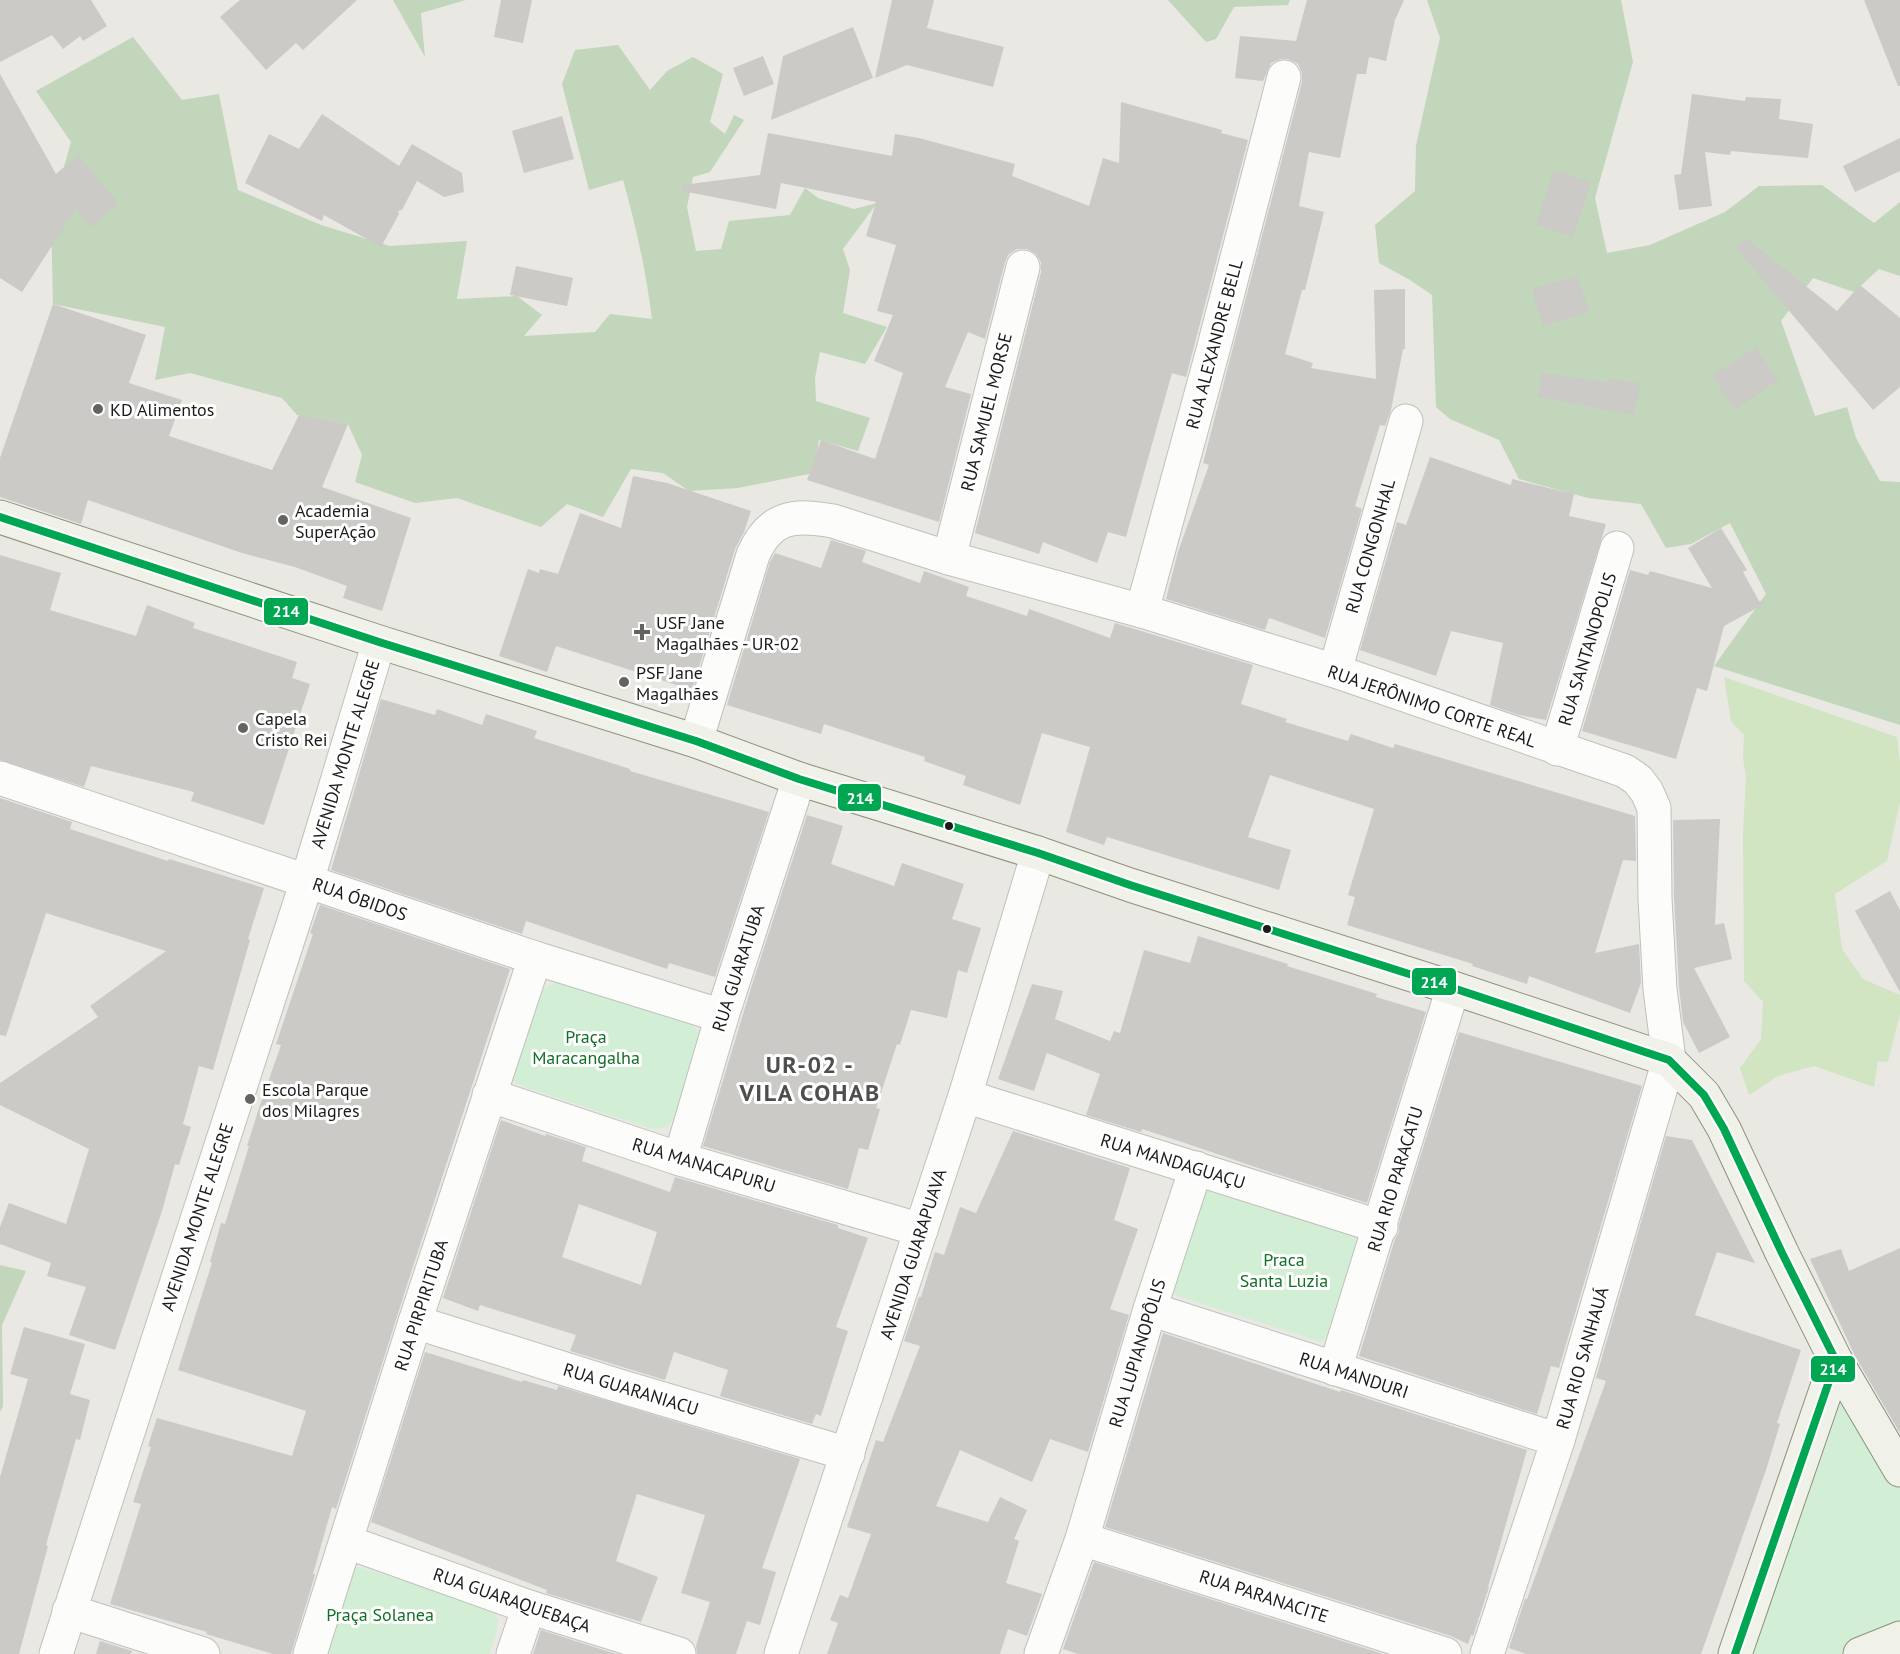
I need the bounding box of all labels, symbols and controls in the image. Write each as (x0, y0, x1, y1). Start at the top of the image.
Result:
street label: RUA ALEXANDRE BELL (1180, 257, 1248, 431)
street label: RUA SAMUEL MORSE (955, 330, 1017, 494)
place label: KD Alimentos (110, 398, 214, 421)
marker: KD Alimentos (91, 402, 105, 416)
street label: RUA CONGONHAL (1340, 476, 1400, 616)
place label: Academia SuperAção (295, 499, 376, 543)
marker: Academia SuperAção (276, 513, 290, 527)
street label: RUA SANTANOPOLIS (1553, 570, 1621, 728)
line badge: 214 (263, 597, 309, 626)
text: 214 (272, 601, 300, 621)
place label: USF Jane Magalhães - UR-02 (656, 611, 800, 655)
marker: USF Jane Magalhães - UR-02 (633, 623, 651, 641)
street label: AVENIDA MONTE ALEGRE (305, 657, 385, 851)
street label: RUA JERÔNIMO CORTE REAL (1325, 659, 1539, 753)
place label: PSF Jane Magalhães (636, 661, 719, 705)
marker: PSF Jane Magalhães (617, 675, 631, 689)
place label: Capela Cristo Rei (255, 707, 328, 751)
marker: Capela Cristo Rei (236, 721, 250, 735)
line badge: 214 (837, 783, 882, 812)
text: 214 (846, 788, 874, 808)
unlabelled marker (943, 820, 955, 832)
street label: RUA ÓBIDOS (310, 872, 410, 926)
street label: RUA GUARATUBA (707, 901, 770, 1035)
unlabelled marker (1261, 923, 1273, 935)
line badge: 214 (1411, 967, 1457, 996)
text: 214 (1420, 972, 1448, 992)
park label: Praça Maracangalha (532, 1025, 640, 1069)
district label: UR-02 - VILA COHAB (738, 1049, 881, 1108)
place label: Escola Parque dos Milagres (262, 1078, 369, 1122)
marker: Escola Parque dos Milagres (243, 1092, 257, 1106)
street label: RUA RIO PARACATU (1362, 1104, 1428, 1254)
street label: AVENIDA MONTE ALEGRE (156, 1120, 238, 1314)
street label: RUA MANDAGUAÇU (1098, 1128, 1248, 1194)
street label: RUA MANACAPURU (630, 1132, 778, 1198)
street label: AVENIDA GUARAPUAVA (874, 1165, 952, 1342)
street label: RUA PIRPIRITUBA (389, 1236, 453, 1374)
park label: Praca Santa Luzia (1240, 1248, 1328, 1292)
street label: RUA LUPIANOPÔLIS (1103, 1276, 1171, 1430)
street label: RUA RIO SANHAUÁ (1551, 1284, 1613, 1432)
street label: RUA MANDURI (1297, 1347, 1411, 1403)
line badge: 214 (1810, 1355, 1856, 1383)
street label: RUA GUARANIACU (560, 1357, 702, 1421)
text: 214 (1819, 1359, 1847, 1379)
street label: RUA GUARAQUEBAÇA (430, 1562, 594, 1638)
street label: RUA PARANACITE (1196, 1564, 1332, 1628)
park label: Praça Solanea (326, 1603, 434, 1626)

